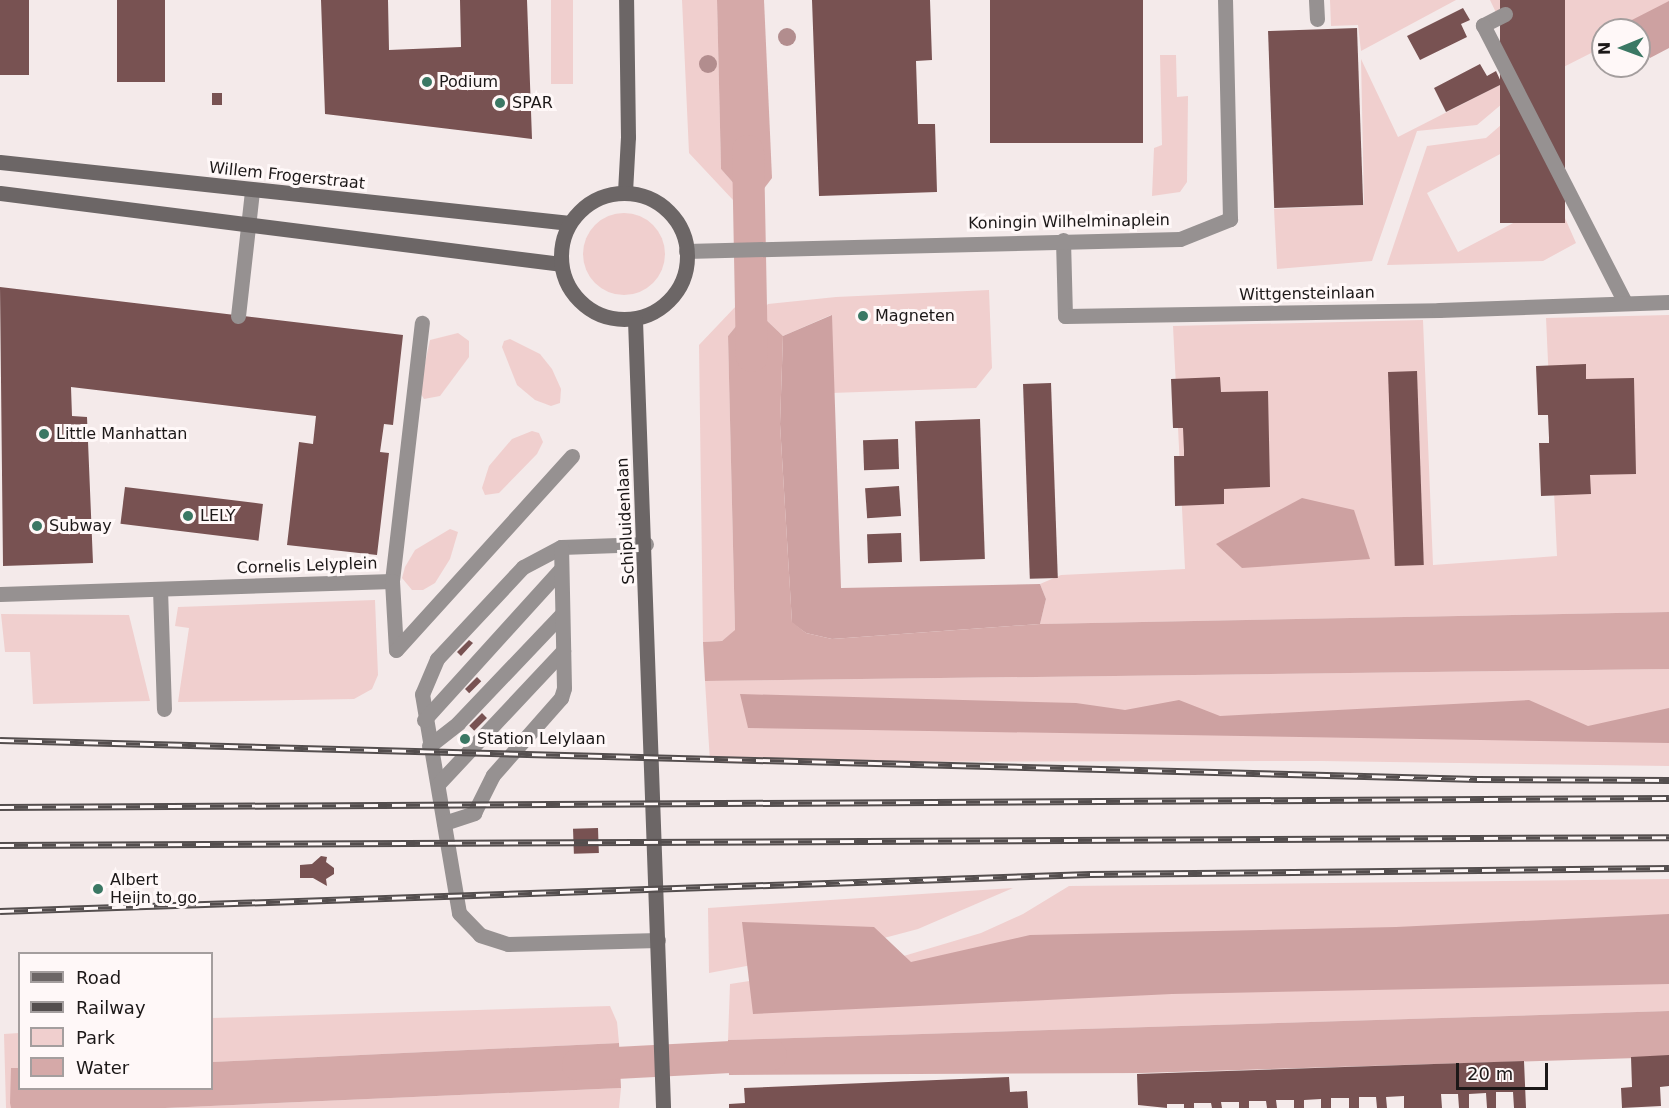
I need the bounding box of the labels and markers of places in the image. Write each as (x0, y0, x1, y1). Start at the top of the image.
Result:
place label: Podium (439, 72, 498, 92)
marker: Podium (420, 75, 434, 89)
place label: SPAR (512, 93, 553, 113)
marker: SPAR (493, 96, 507, 110)
place label: Magneten (875, 306, 955, 326)
marker: Magneten (856, 309, 870, 323)
place label: Little Manhattan (56, 424, 187, 444)
marker: Little Manhattan (37, 427, 51, 441)
place label: LELY (200, 506, 236, 526)
marker: LELY (181, 509, 195, 523)
place label: Subway (49, 516, 112, 536)
marker: Subway (30, 519, 44, 533)
place label: Station Lelylaan (477, 729, 606, 749)
marker: Station Lelylaan (458, 732, 472, 746)
place label: Albert Heijn to go (110, 870, 197, 908)
marker: Albert Heijn to go (91, 882, 105, 896)

